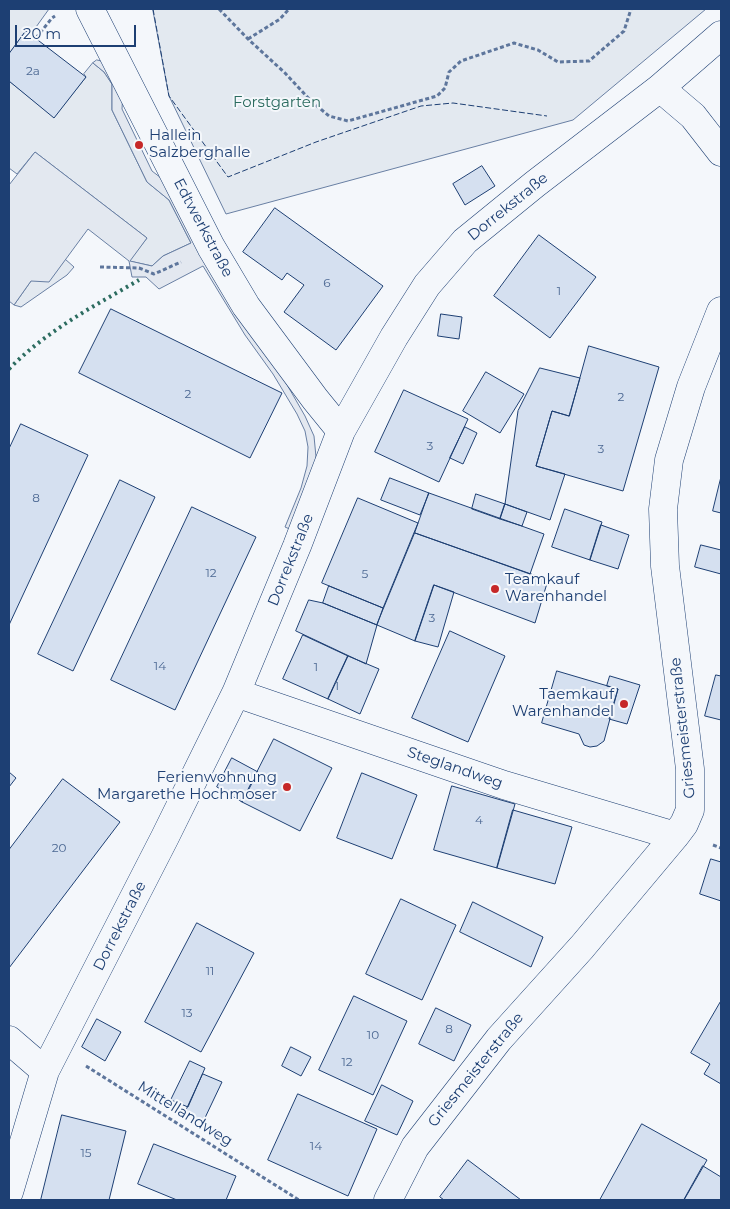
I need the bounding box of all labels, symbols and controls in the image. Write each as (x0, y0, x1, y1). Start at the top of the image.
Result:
scale bar (18, 15, 139, 47)
text: 20 m (23, 24, 61, 43)
house number: 2a (26, 64, 40, 78)
park label: Forstgarten (233, 94, 321, 112)
place label: Hallein Salzberghalle (149, 127, 250, 162)
marker: Hallein Salzberghalle (133, 139, 145, 151)
street label: Dorrekstraße (464, 169, 552, 245)
street label: Edtwerkstraße (169, 176, 237, 280)
house number: 6 (323, 276, 331, 290)
house number: 1 (557, 284, 561, 298)
house number: 2 (185, 387, 191, 401)
house number: 2 (618, 390, 624, 404)
house number: 3 (427, 439, 433, 453)
house number: 3 (598, 442, 604, 456)
house number: 8 (32, 491, 40, 505)
street label: Dorrekstraße (264, 511, 318, 609)
house number: 12 (205, 566, 217, 580)
house number: 5 (362, 567, 368, 581)
place label: Teamkauf Warenhandel (505, 571, 607, 606)
marker: Teamkauf Warenhandel (489, 583, 501, 595)
house number: 3 (429, 611, 435, 625)
street label: Griesmeisterstraße (667, 657, 699, 799)
house number: 14 (154, 659, 166, 673)
house number: 1 (314, 660, 318, 674)
house number: 1 (335, 679, 339, 693)
place label: Taemkauf Warenhandel (512, 686, 614, 721)
marker: Taemkauf Warenhandel (618, 698, 630, 710)
street label: Steglandweg (405, 743, 505, 793)
place label: Ferienwohnung Margarethe Hochmoser (97, 769, 277, 804)
marker: Ferienwohnung Margarethe Hochmoser (281, 781, 293, 793)
house number: 4 (475, 813, 483, 827)
house number: 20 (52, 841, 66, 855)
street label: Dorrekstraße (90, 878, 150, 974)
house number: 11 (206, 964, 214, 978)
house number: 13 (181, 1006, 193, 1020)
street label: Griesmeisterstraße (424, 1009, 528, 1131)
house number: 8 (445, 1022, 453, 1036)
house number: 10 (367, 1028, 379, 1042)
house number: 12 (341, 1055, 353, 1069)
street label: Mittellandweg (134, 1078, 236, 1150)
house number: 14 (310, 1139, 322, 1153)
house number: 15 (80, 1146, 92, 1160)

